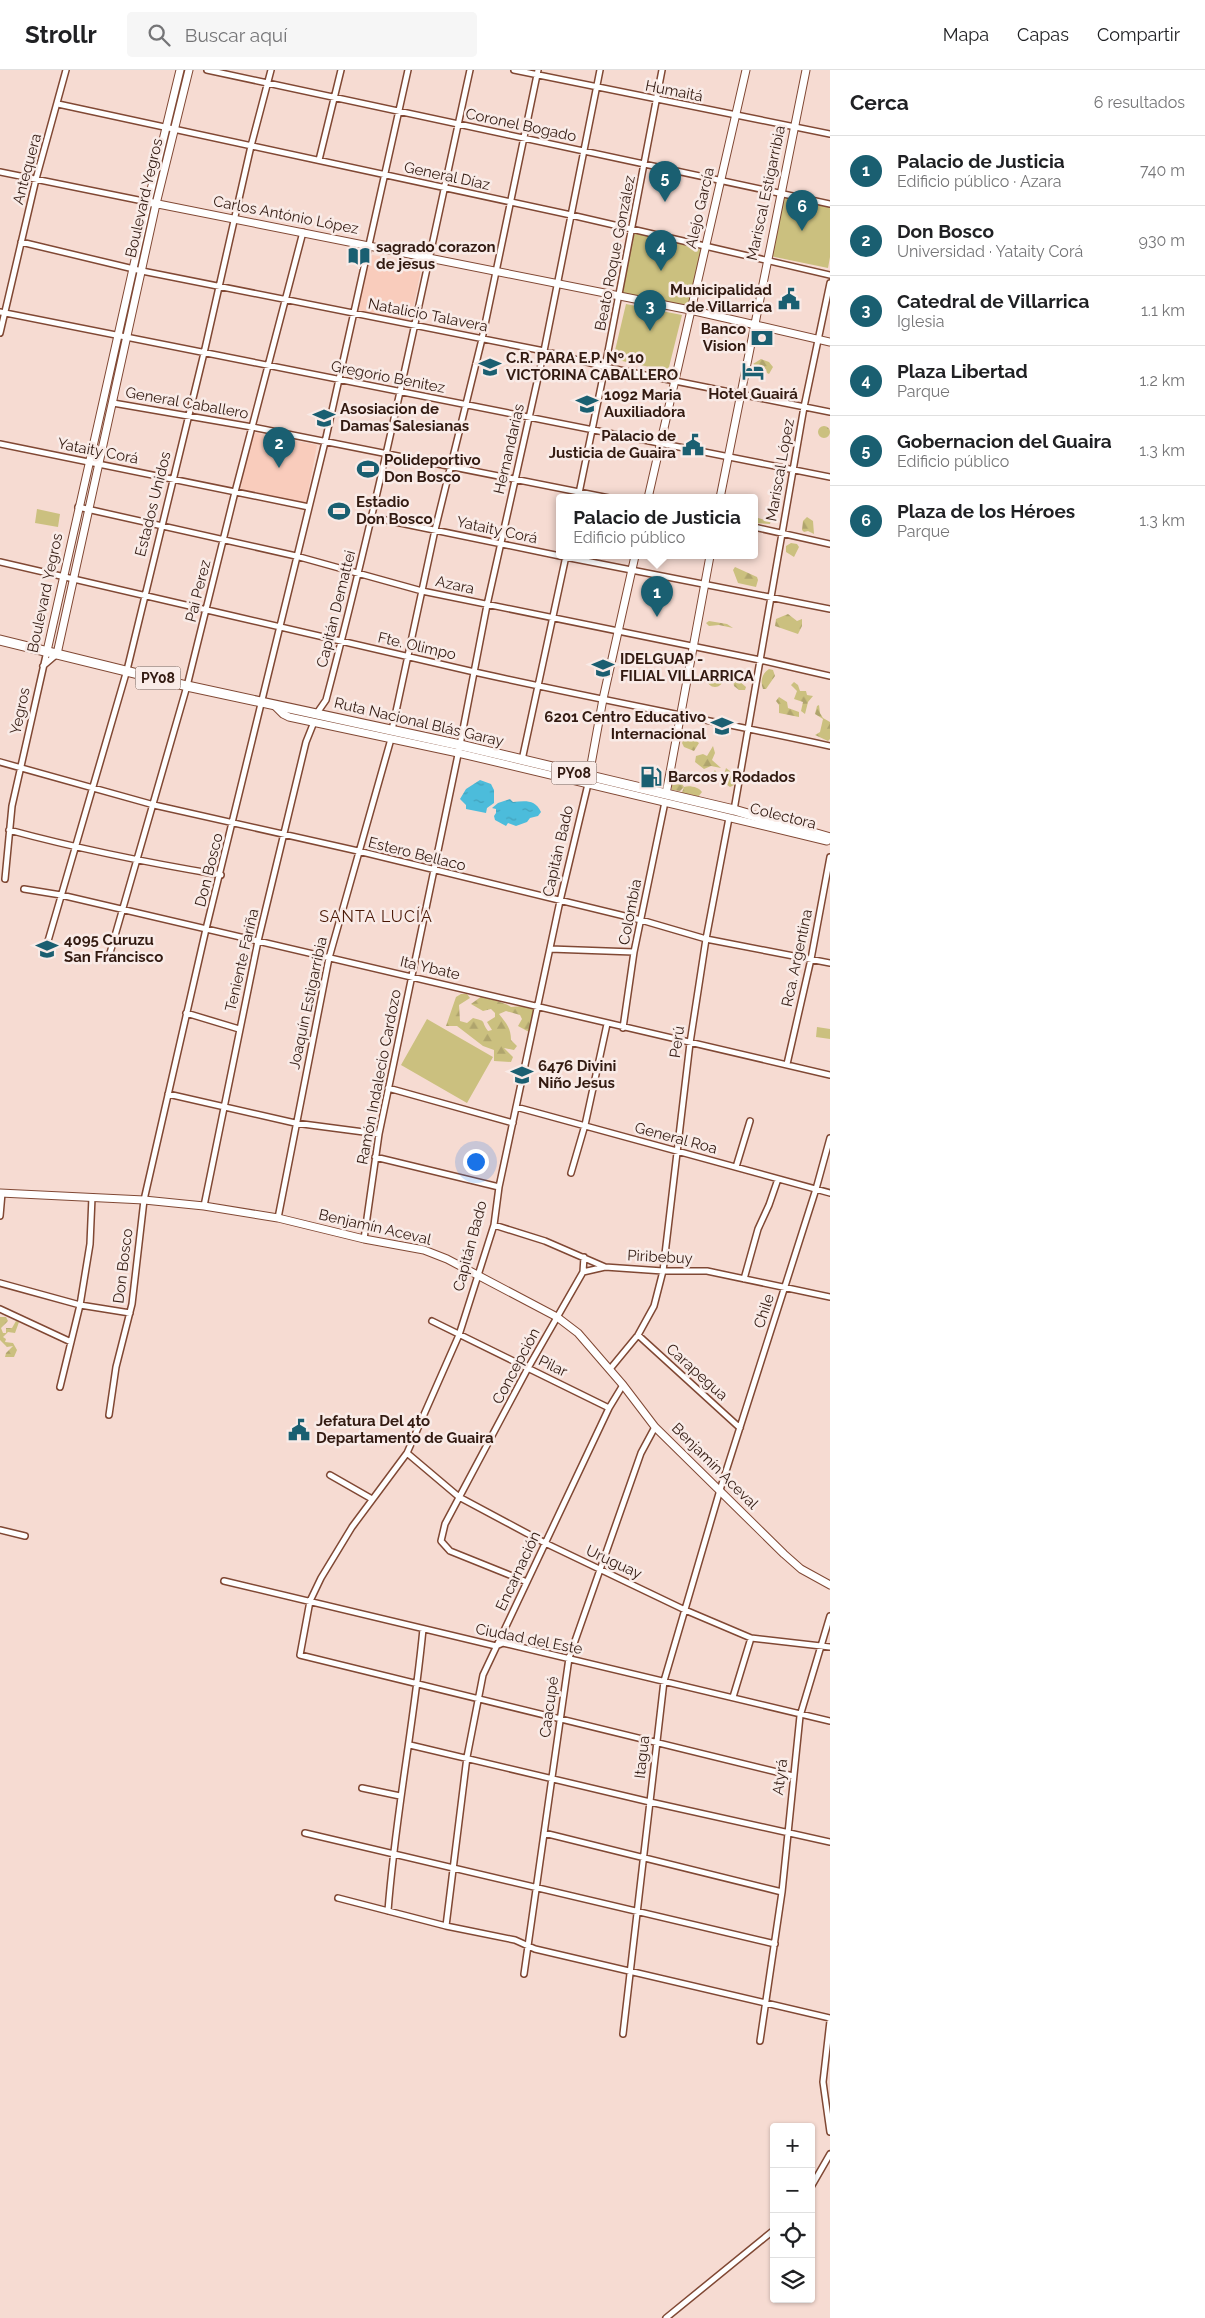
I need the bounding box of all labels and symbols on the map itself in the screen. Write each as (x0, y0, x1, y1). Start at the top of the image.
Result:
street label: Humaitá (644, 77, 704, 105)
street label: Coronel Bogado (464, 104, 578, 146)
street label: Mariscal Estigarribia (743, 124, 789, 262)
street label: Antequera (9, 131, 45, 207)
street label: Boulevard Yegros (122, 137, 166, 259)
street label: General Díaz (402, 158, 492, 194)
pin: 5 (649, 161, 681, 202)
street label: Alejo García (682, 166, 718, 250)
street label: Beato Roque González (591, 174, 639, 332)
pin: 6 (786, 190, 818, 231)
street label: Carlos António López (212, 192, 360, 238)
pin: 4 (645, 230, 677, 271)
place label: sagrado corazon de jesus (376, 238, 496, 273)
library icon: sagrado corazon de jesus (346, 243, 372, 269)
place label: Municipalidad de Villarrica (670, 281, 772, 316)
public building icon: Municipalidad de Villarrica (776, 286, 802, 312)
pin: 3 (634, 290, 666, 331)
street label: Natalicio Talavera (367, 295, 489, 335)
place label: Banco Vision (701, 320, 746, 355)
bank icon: Banco Vision (749, 325, 775, 351)
place label: C.R. PARA E.P. Nº 10 VICTORINA CABALLERO (506, 349, 678, 384)
school or university icon: C.R. PARA E.P. Nº 10 VICTORINA CABALLERO (477, 354, 503, 380)
street label: Gregorio Benitez (329, 357, 447, 397)
hotel icon: Hotel Guairá (740, 358, 766, 384)
street label: General Caballero (124, 383, 250, 423)
place label: Hotel Guairá (708, 385, 798, 403)
place label: 1092 Maria Auxiliadora (604, 386, 686, 421)
school or university icon: 1092 Maria Auxiliadora (574, 391, 600, 417)
place label: Asosiacion de Damas Salesianas (340, 400, 469, 435)
street label: Hernandarias (490, 402, 528, 496)
school or university icon: Asosiacion de Damas Salesianas (311, 405, 337, 431)
street label: Mariscal López (762, 417, 798, 523)
pin: 2 (263, 427, 295, 468)
place label: Palacio de Justicia de Guaira (549, 427, 676, 462)
public building icon: Palacio de Justicia de Guaira (680, 432, 706, 458)
street label: Yataity Corá (56, 434, 140, 468)
street label: Estados Unidos (131, 450, 175, 558)
place label: Polideportivo Don Bosco (384, 451, 481, 486)
sports icon: Polideportivo Don Bosco (355, 456, 381, 482)
place label: Estadio Don Bosco (356, 493, 433, 528)
sports icon: Estadio Don Bosco (326, 498, 352, 524)
street label: Yataity Corá (455, 513, 539, 547)
street label: Boulevard Yegros (24, 532, 66, 654)
street label: Capitán Demattei (313, 549, 359, 669)
street label: Pai Perez (182, 558, 214, 624)
street label: Azara (434, 572, 476, 598)
pin: 1 (641, 576, 673, 617)
street label: Fte. Olimpo (376, 628, 458, 664)
place label: IDELGUAP - FILIAL VILLARRICA (620, 650, 755, 685)
school or university icon: IDELGUAP - FILIAL VILLARRICA (590, 655, 616, 681)
road number: PY08 (136, 666, 180, 690)
street label: Yegros (6, 686, 34, 736)
street label: Ruta Nacional Blás Garay (332, 694, 506, 750)
place label: 6201 Centro Educativo Internacional (544, 708, 706, 743)
school or university icon: 6201 Centro Educativo Internacional (709, 713, 735, 739)
road number: PY08 (552, 761, 596, 784)
fuel station icon: Barcos y Rodados (638, 764, 664, 790)
place label: Barcos y Rodados (668, 768, 795, 786)
street label: Colectora (748, 799, 818, 833)
street label: Capitán Bado (539, 804, 577, 898)
street label: Don Bosco (191, 831, 227, 909)
street label: Estero Bellaco (366, 833, 468, 875)
street label: Colombia (615, 878, 645, 946)
district label: SANTA LUCÍA (319, 906, 433, 926)
street label: Teniente Fariña (221, 907, 263, 1013)
street label: Rca. Argentina (778, 908, 816, 1008)
place label: 4095 Curuzu San Francisco (64, 931, 163, 966)
street label: Joaquín Estigarribia (285, 935, 331, 1071)
school or university icon: 4095 Curuzu San Francisco (34, 936, 60, 962)
street label: Ita Ybate (398, 952, 462, 984)
street label: Ramón Indalecio Cardozo (353, 988, 405, 1166)
street label: Perú (666, 1025, 688, 1059)
place label: 6476 Divini Niño Jesus (538, 1057, 616, 1092)
school or university icon: 6476 Divini Niño Jesus (509, 1062, 535, 1088)
street label: General Roa (633, 1118, 719, 1158)
your location (463, 1149, 489, 1175)
street label: Capitán Bado (449, 1199, 491, 1293)
street label: Benjamín Aceval (317, 1205, 434, 1249)
street label: Don Bosco (109, 1227, 137, 1305)
street label: Piribebuy (627, 1246, 693, 1268)
street label: Chile (750, 1291, 778, 1331)
street label: Concepción (488, 1325, 544, 1407)
street label: Carapegua (663, 1340, 731, 1404)
street label: Pilar (536, 1351, 571, 1381)
place label: Jefatura Del 4to Departamento de Guaira (316, 1412, 494, 1447)
public building icon: Jefatura Del 4to Departamento de Guaira (286, 1417, 312, 1443)
street label: Benjamín Aceval (668, 1419, 763, 1514)
street label: Encarnación (492, 1528, 544, 1614)
street label: Uruguay (583, 1541, 645, 1583)
street label: Ciudad del Este (474, 1620, 584, 1658)
street label: Caacupé (536, 1675, 562, 1739)
street label: Itagua (631, 1735, 653, 1779)
street label: Atyrá (769, 1758, 791, 1796)

